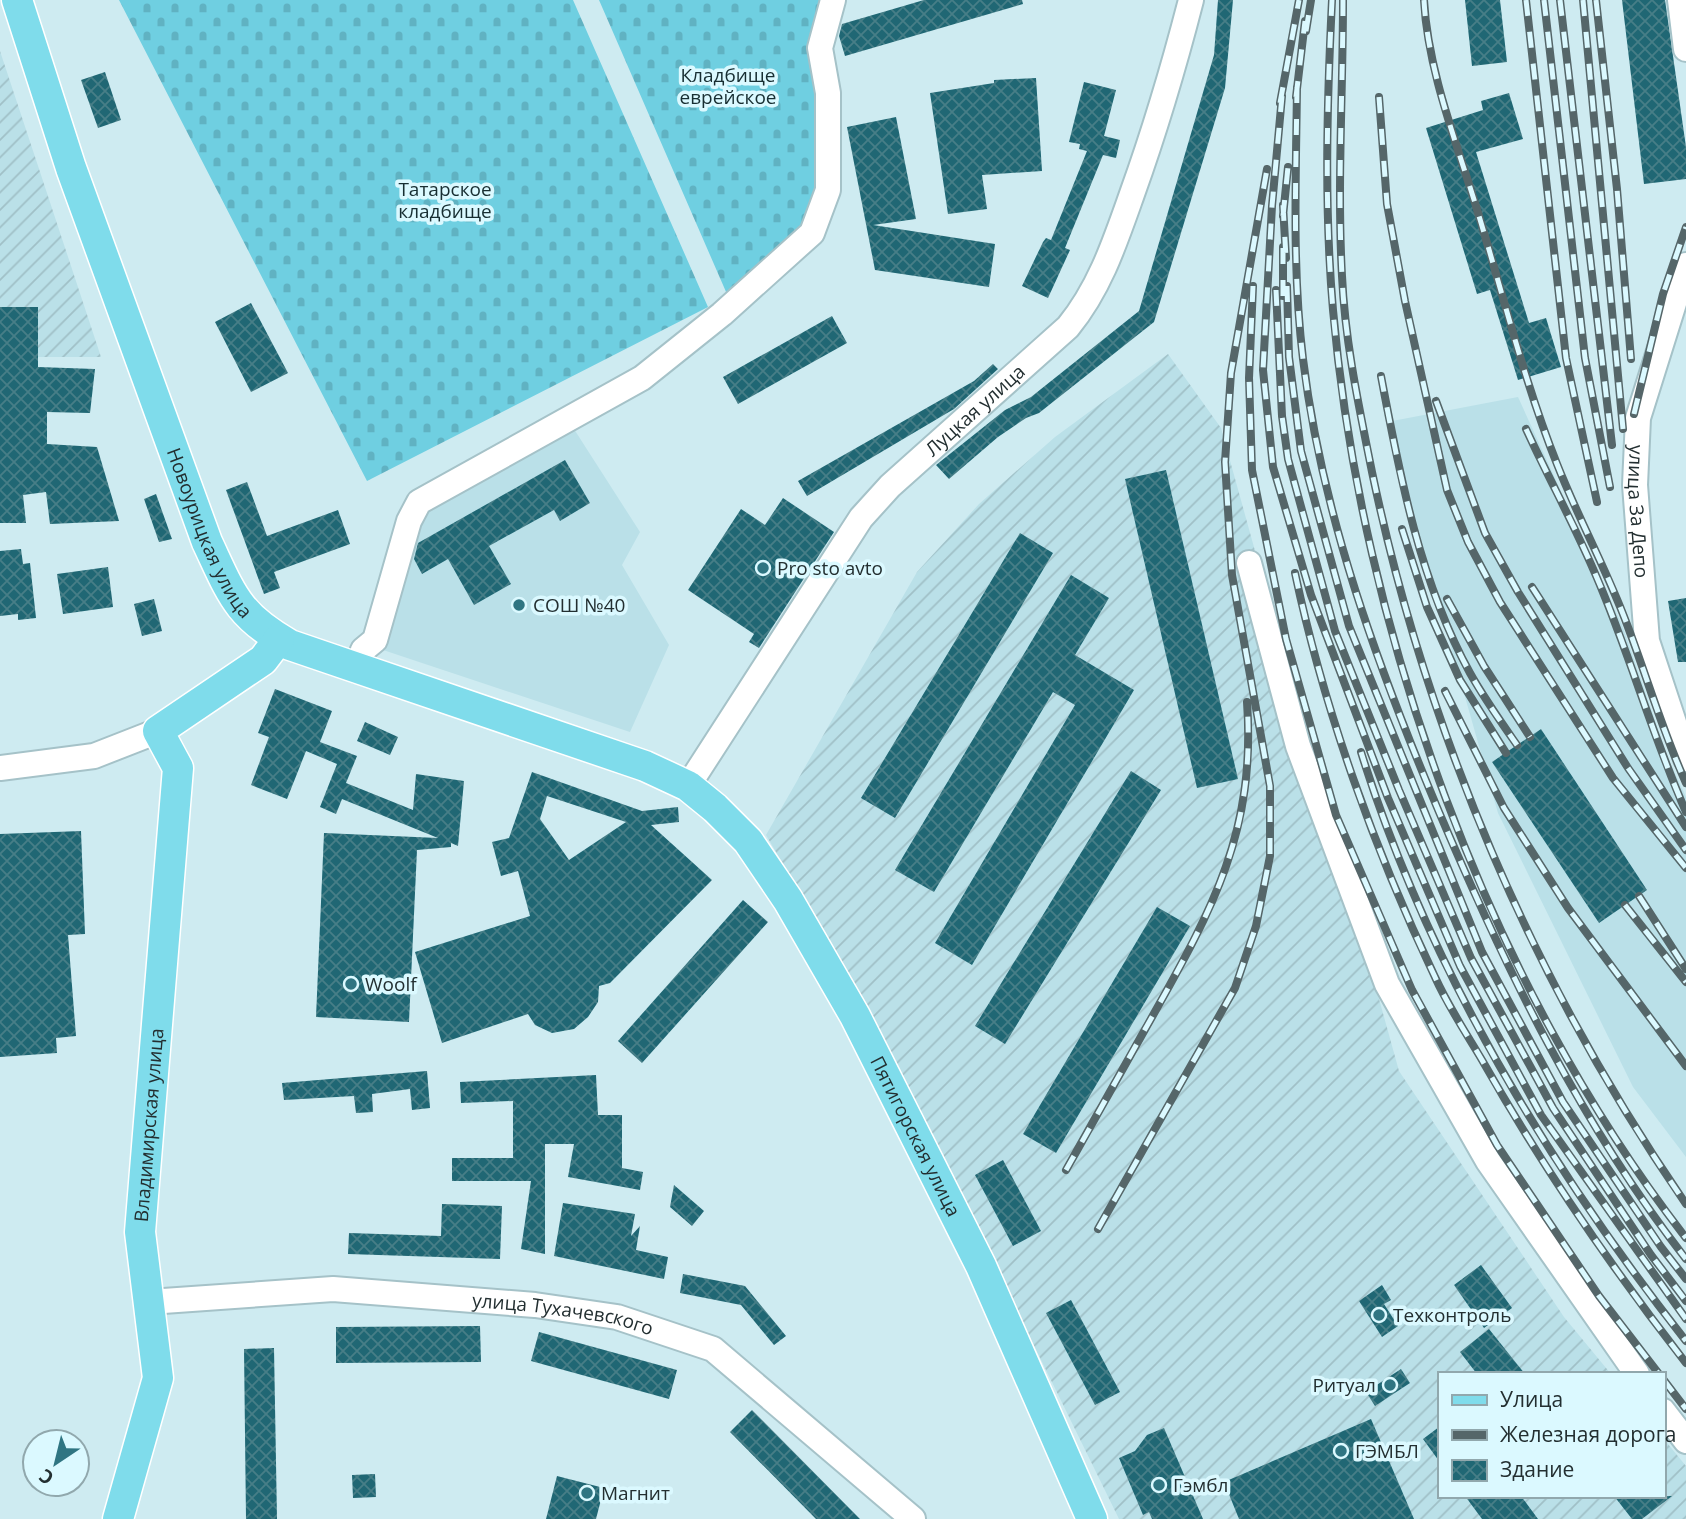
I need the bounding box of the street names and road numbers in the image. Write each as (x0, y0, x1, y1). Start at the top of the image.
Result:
street label: Луцкая улица (919, 359, 1030, 462)
street label: Новоурицкая улица (161, 444, 258, 624)
street label: улица За Депо (1622, 444, 1655, 579)
street label: Владимирская улица (128, 1027, 170, 1223)
street label: Пятигорская улица (864, 1052, 967, 1221)
street label: улица Тухачевского (471, 1287, 657, 1341)

